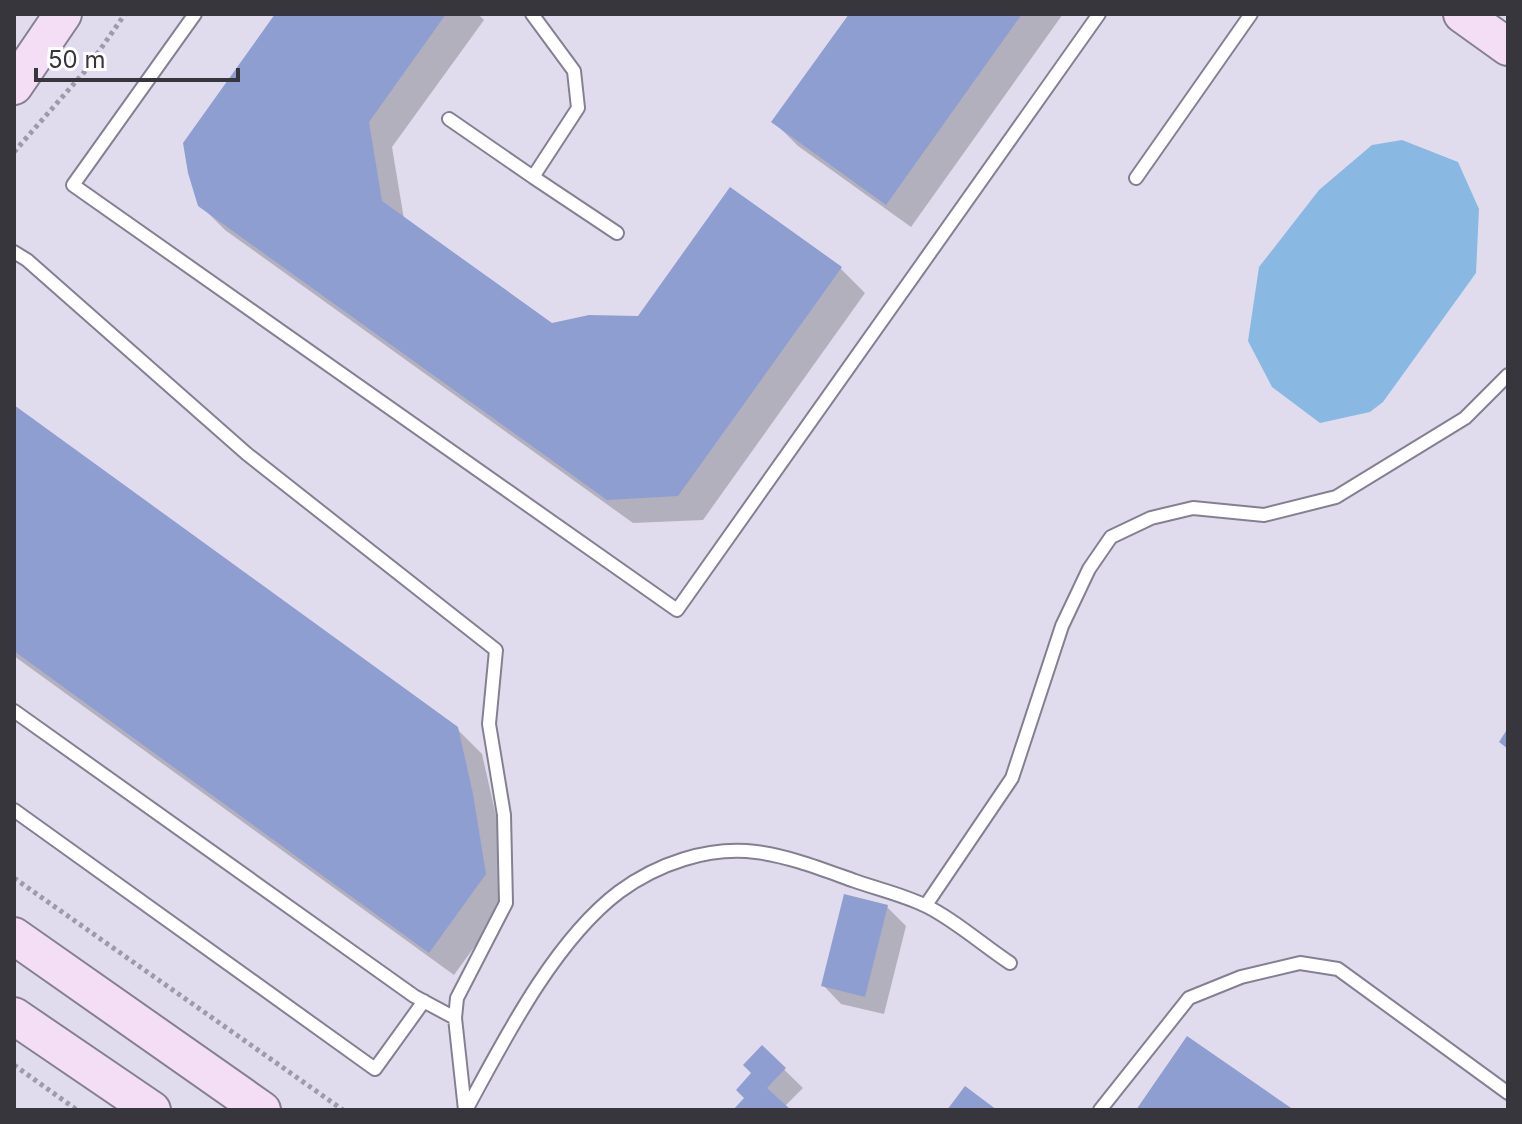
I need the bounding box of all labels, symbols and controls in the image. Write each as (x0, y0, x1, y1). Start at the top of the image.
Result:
scale bar (36, 32, 238, 82)
text: 50 m (48, 45, 106, 74)

